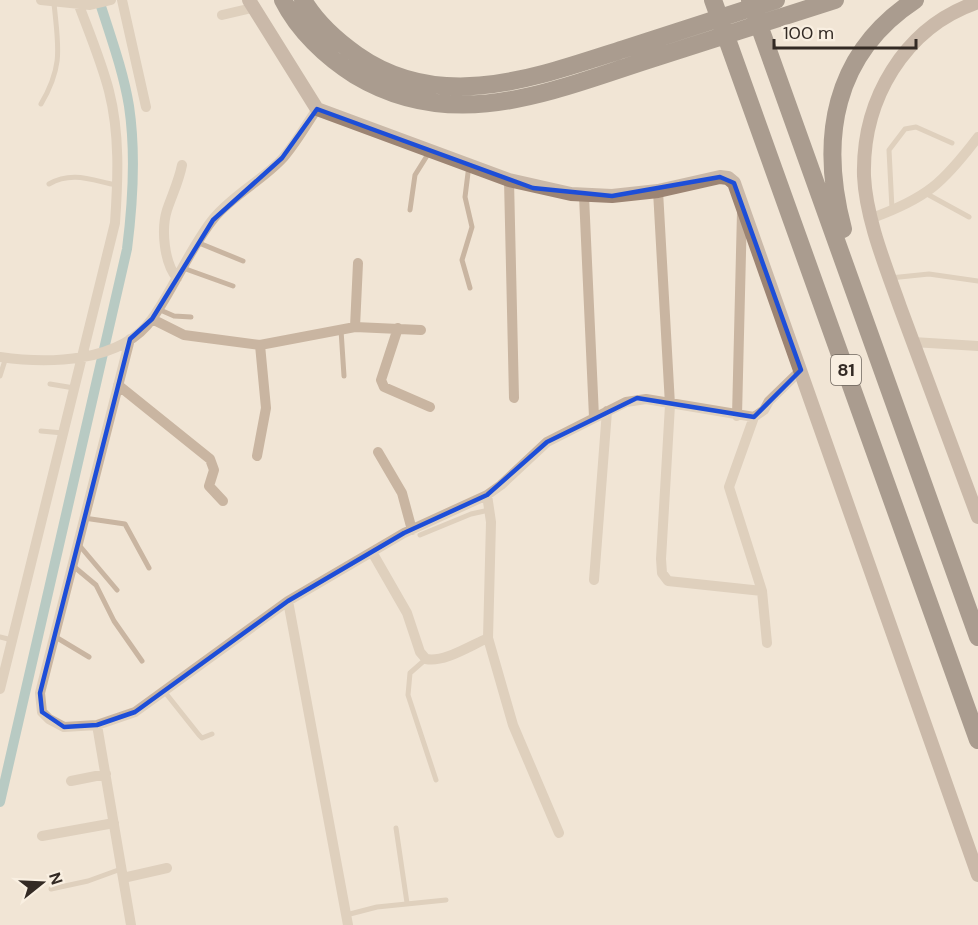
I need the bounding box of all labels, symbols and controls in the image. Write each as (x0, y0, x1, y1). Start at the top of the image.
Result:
scale bar (774, 12, 916, 50)
text: 100 m (783, 21, 834, 45)
road number: 81 (831, 355, 861, 385)
north arrow (12, 853, 72, 913)
text: N (44, 870, 68, 887)

